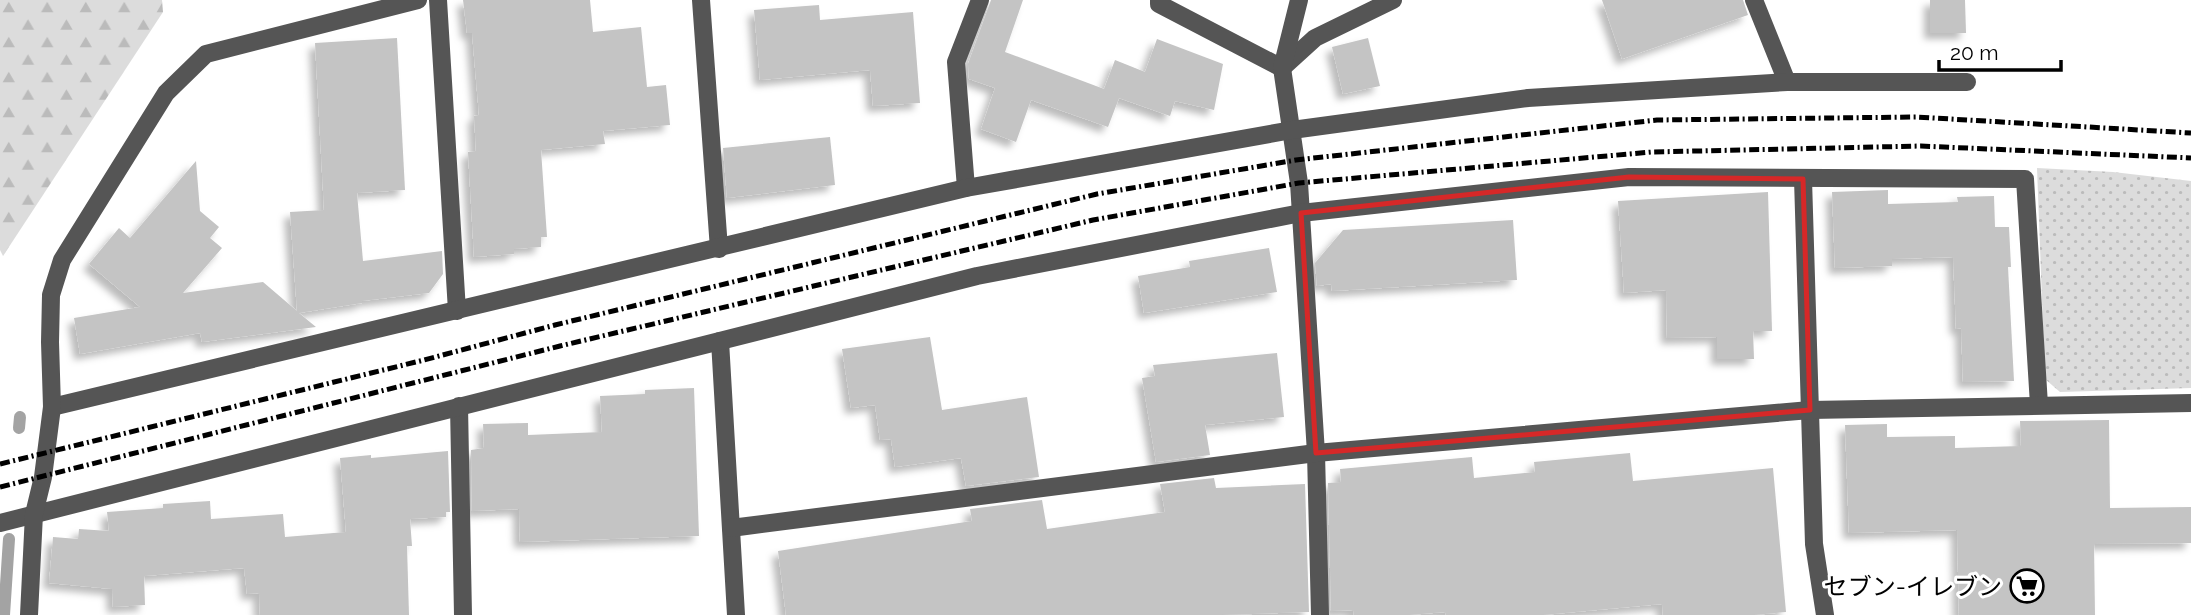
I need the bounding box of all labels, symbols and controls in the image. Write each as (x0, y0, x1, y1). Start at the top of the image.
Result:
scale bar (1939, 28, 2062, 72)
text: 20 m (1950, 40, 1998, 65)
supermarket icon: セブン-イレブン (2008, 567, 2046, 605)
place label: セブン-イレブン (1824, 572, 2002, 601)

